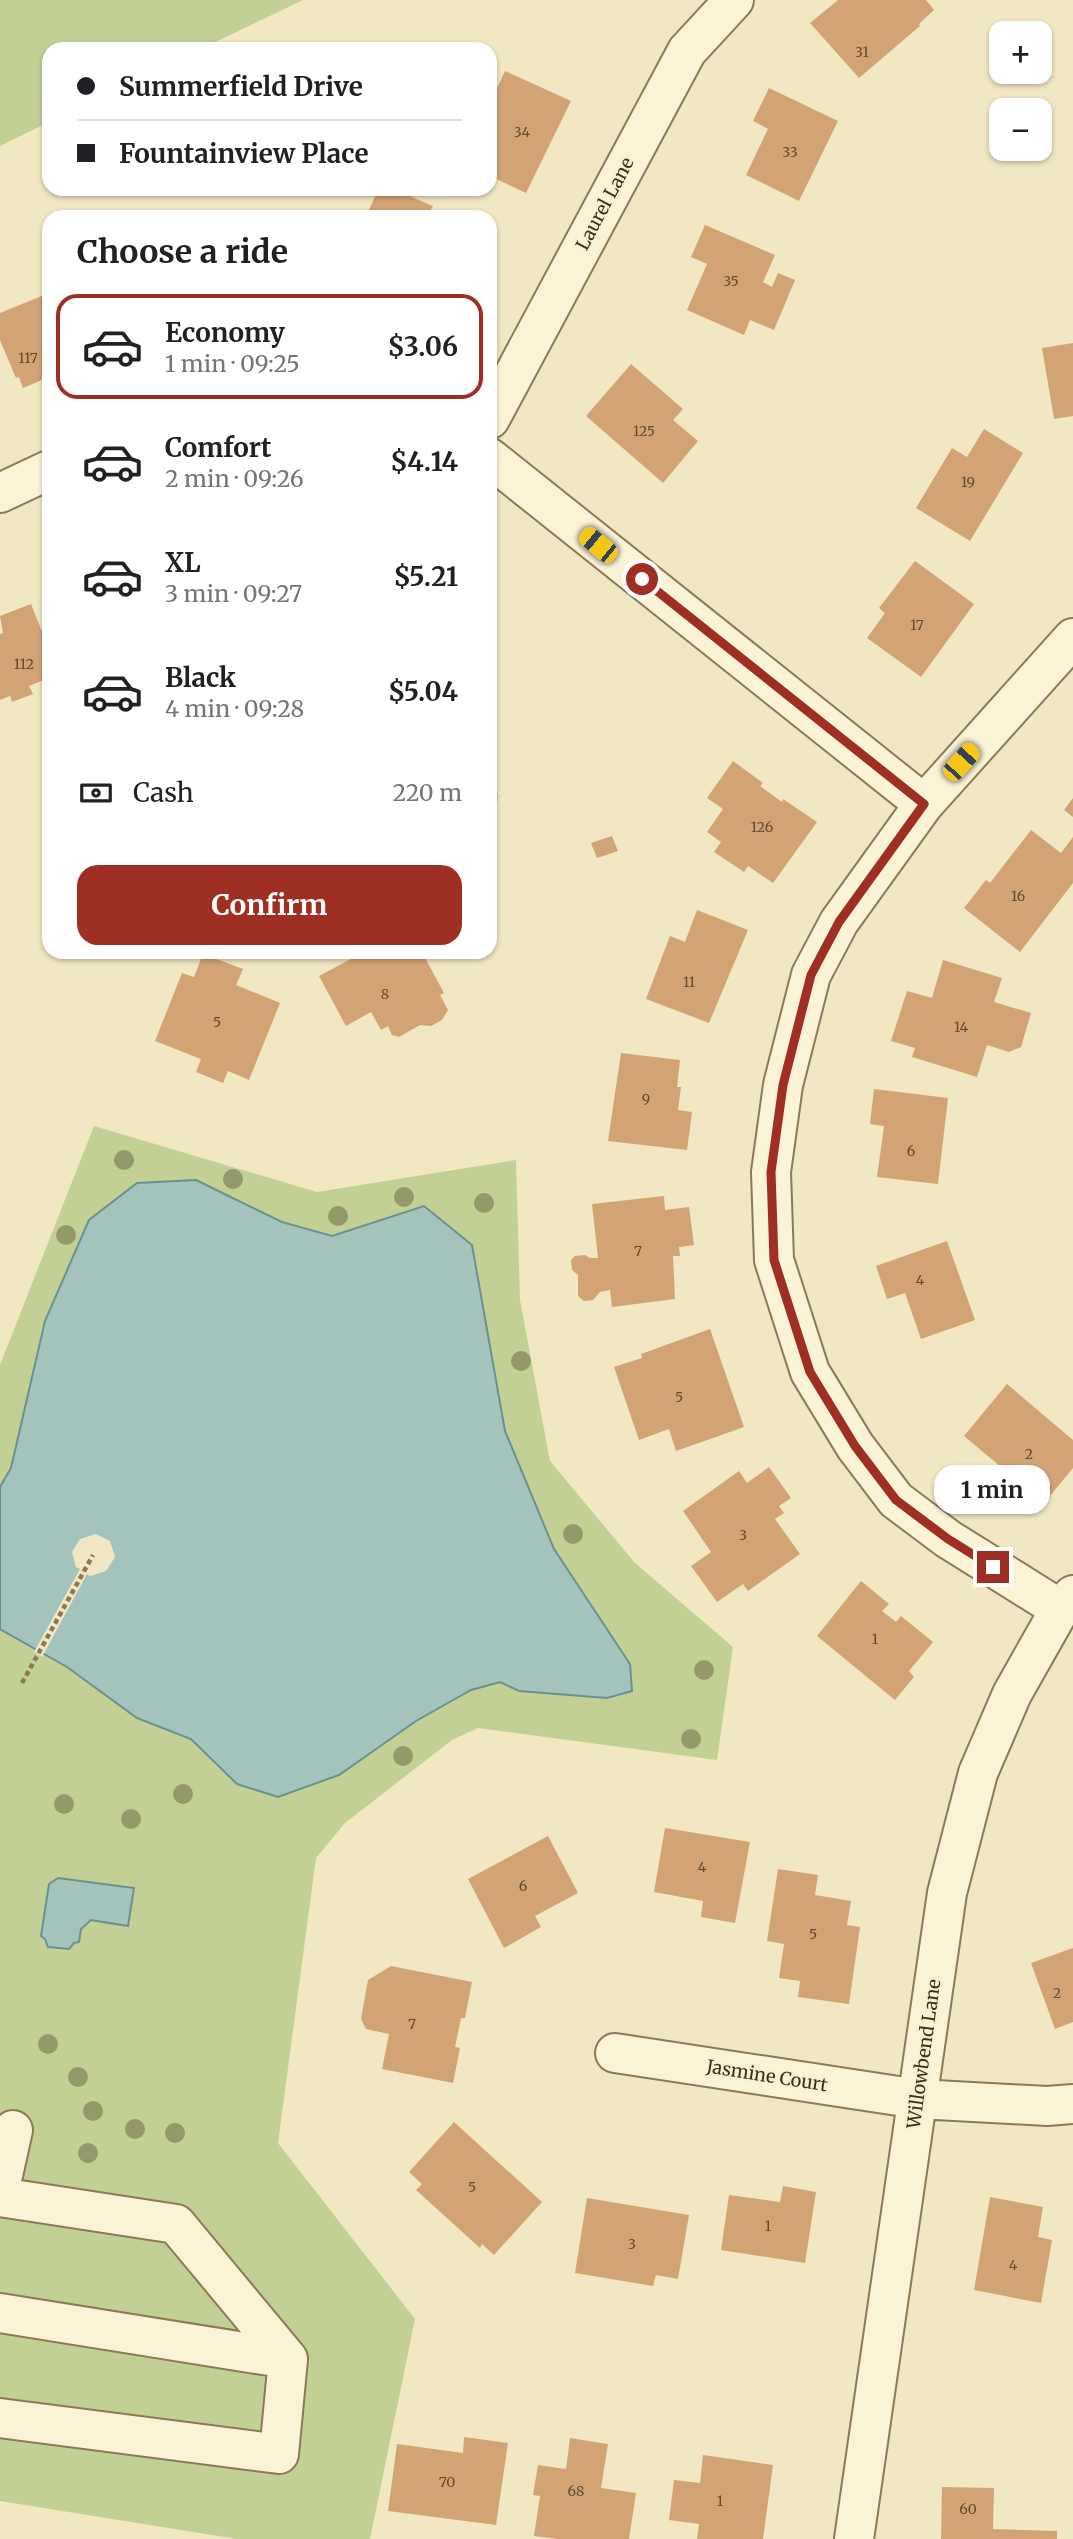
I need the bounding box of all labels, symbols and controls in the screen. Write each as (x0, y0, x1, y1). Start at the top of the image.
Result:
map controls (989, 21, 1052, 161)
button: + (989, 21, 1052, 84)
house number: 31 (855, 43, 869, 61)
text: Summerfield Drive (119, 70, 363, 103)
button: − (989, 98, 1052, 161)
house number: 34 (514, 123, 531, 141)
text: Fountainview Place (119, 137, 369, 170)
house number: 33 (782, 143, 798, 161)
street label: Laurel Lane (570, 153, 639, 254)
text: Choose a ride (77, 232, 288, 272)
house number: 35 (723, 272, 739, 290)
icon: car (81, 315, 144, 378)
text: Economy (165, 316, 285, 349)
text: $3.06 (388, 330, 458, 363)
house number: 117 (18, 349, 38, 367)
text: 1 min · 09:25 (165, 349, 300, 378)
house number: 125 (633, 422, 655, 440)
icon: car (81, 430, 144, 493)
text: Comfort (165, 431, 271, 464)
text: $4.14 (390, 445, 458, 478)
text: 2 min · 09:26 (165, 464, 304, 493)
house number: 19 (961, 473, 975, 491)
car (576, 524, 621, 566)
icon: car (81, 545, 144, 608)
text: XL (165, 546, 201, 579)
text: $5.21 (394, 560, 458, 593)
route start (626, 563, 658, 595)
text: 3 min · 09:27 (165, 579, 302, 608)
house number: 17 (910, 616, 924, 634)
house number: 112 (14, 655, 34, 673)
icon: car (81, 660, 144, 723)
text: Black (165, 661, 236, 694)
text: $5.04 (388, 675, 458, 708)
text: 4 min · 09:28 (165, 694, 304, 723)
car (940, 739, 983, 785)
icon: cash (77, 774, 115, 812)
text: Cash (133, 776, 194, 809)
text: 220 m (392, 778, 462, 807)
house number: 126 (751, 818, 773, 836)
button: Confirm (77, 865, 462, 945)
house number: 16 (1011, 887, 1025, 905)
house number: 11 (683, 973, 695, 991)
house number: 8 (381, 985, 389, 1003)
house number: 5 (213, 1013, 221, 1031)
house number: 14 (954, 1018, 968, 1036)
house number: 9 (642, 1090, 650, 1108)
house number: 6 (907, 1142, 915, 1160)
house number: 7 (634, 1242, 642, 1260)
house number: 4 (916, 1271, 925, 1289)
house number: 5 (675, 1388, 683, 1406)
house number: 2 (1025, 1445, 1033, 1463)
callout: 1 min (935, 1466, 1051, 1514)
text: 1 min (961, 1475, 1023, 1504)
house number: 3 (739, 1526, 747, 1544)
route end (977, 1551, 1009, 1583)
house number: 1 (872, 1630, 878, 1648)
house number: 4 (698, 1858, 707, 1876)
house number: 6 (519, 1877, 527, 1895)
house number: 5 (809, 1925, 817, 1943)
street label: Willowbend Lane (901, 1978, 945, 2131)
house number: 2 (1053, 1984, 1061, 2002)
house number: 7 (408, 2015, 416, 2033)
street label: Jasmine Court (704, 2054, 829, 2096)
house number: 5 (468, 2178, 476, 2196)
house number: 1 (765, 2217, 771, 2235)
house number: 3 (628, 2235, 636, 2253)
house number: 4 (1009, 2256, 1018, 2274)
house number: 70 (439, 2473, 455, 2491)
house number: 68 (568, 2482, 584, 2500)
house number: 1 (717, 2492, 723, 2510)
house number: 60 (959, 2500, 977, 2518)

